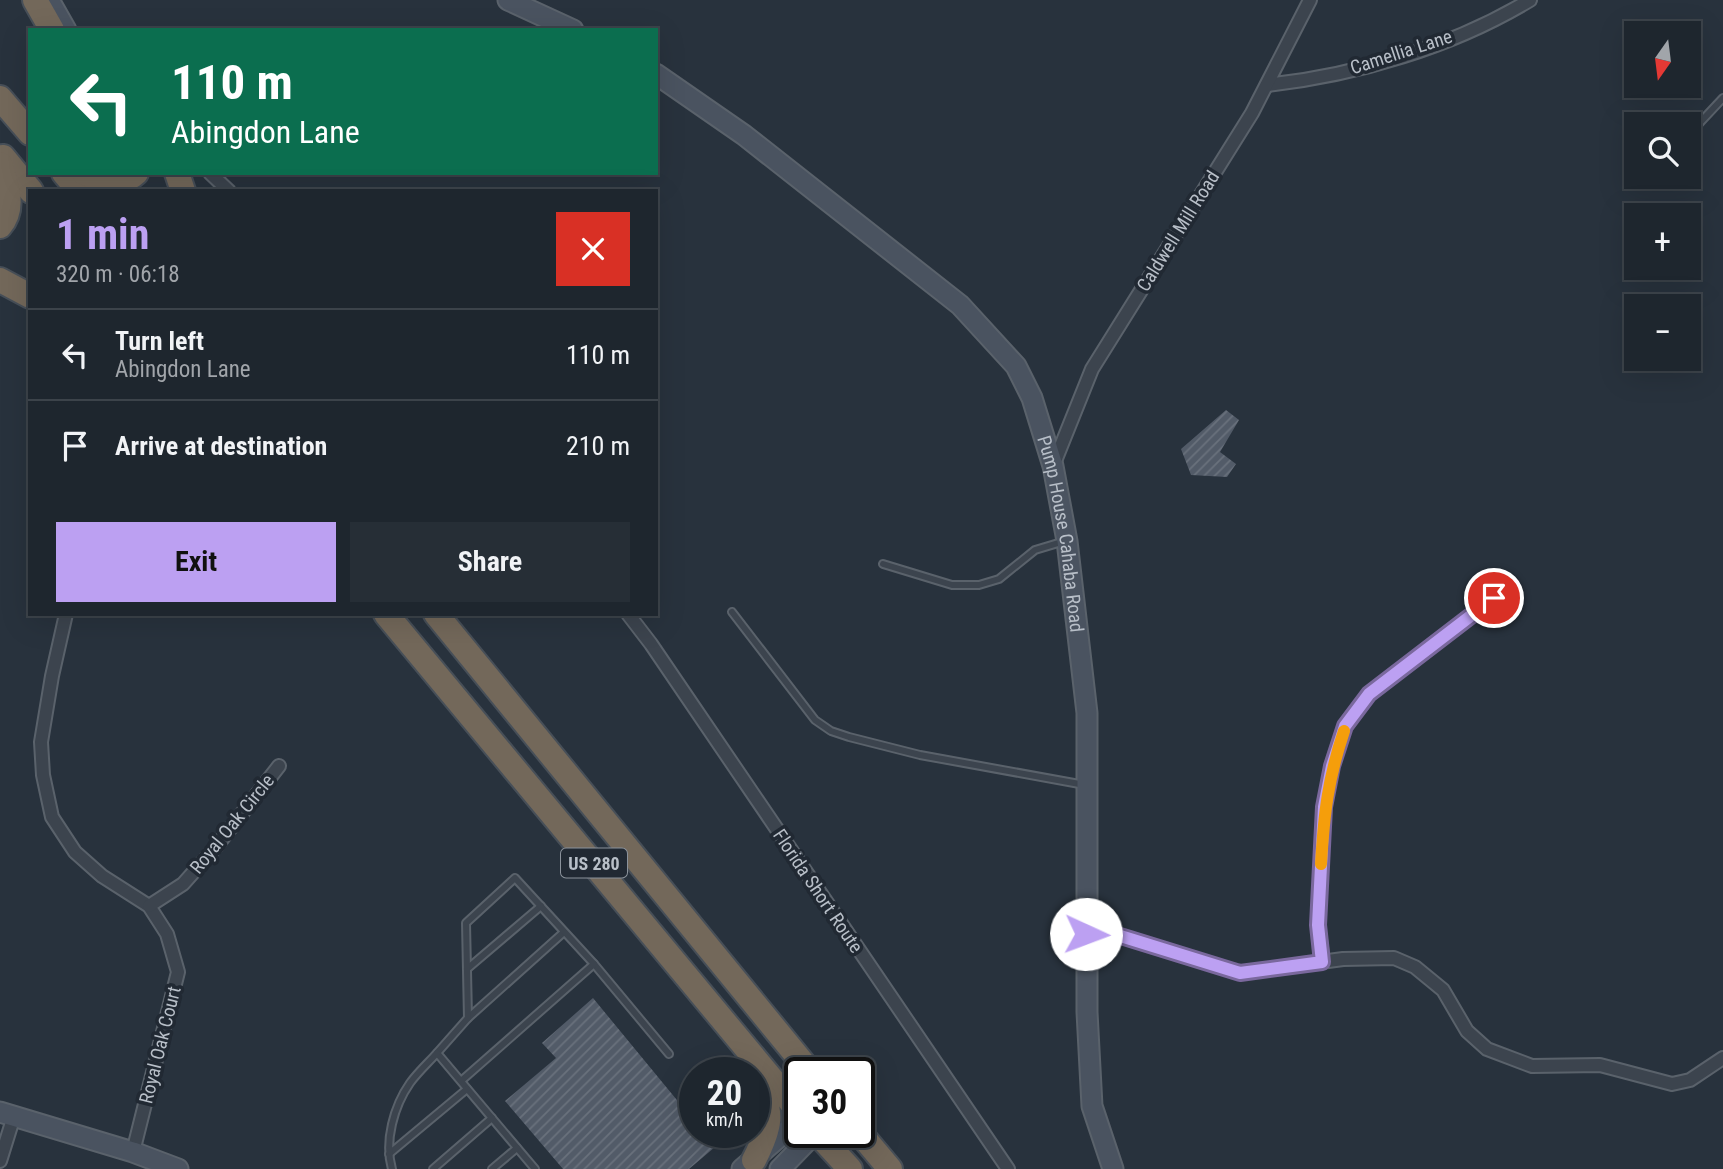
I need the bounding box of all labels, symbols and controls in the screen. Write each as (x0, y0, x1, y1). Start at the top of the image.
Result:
north arrow (1624, 21, 1701, 98)
map controls (1624, 21, 1701, 371)
street label: Camellia Lane (1347, 25, 1455, 79)
text: 110 m (171, 54, 293, 111)
icon: left (56, 56, 147, 147)
button: search (1624, 112, 1701, 189)
text: Abingdon Lane (171, 113, 360, 151)
street label: Caldwell Mill Road (1132, 166, 1224, 296)
button: + (1624, 203, 1701, 280)
text: 1 min (56, 210, 149, 259)
button: close (556, 212, 630, 286)
text: 320 m · 06:18 (56, 261, 180, 288)
button: − (1624, 294, 1701, 371)
text: Turn left (115, 326, 204, 356)
icon: left (56, 336, 94, 374)
text: 110 m (566, 340, 630, 370)
text: Abingdon Lane (115, 356, 251, 383)
icon: arrive (56, 427, 94, 465)
text: Arrive at destination (115, 431, 327, 461)
text: 210 m (566, 431, 630, 461)
street label: Pump House Cahaba Road (1033, 433, 1089, 633)
button: Exit (56, 522, 336, 602)
button: Share (350, 522, 630, 602)
pin (1464, 568, 1524, 628)
icon: arrive (1475, 579, 1513, 617)
street label: Royal Oak Circle (185, 770, 279, 878)
street label: Florida Short Route (768, 825, 868, 957)
road number: US 280 (561, 848, 627, 878)
position arrow (1049, 897, 1123, 971)
street label: Royal Oak Court (134, 984, 186, 1106)
speed limit sign: 30 (784, 1057, 875, 1148)
text: 20 (707, 1073, 742, 1114)
text: km/h (706, 1109, 743, 1130)

